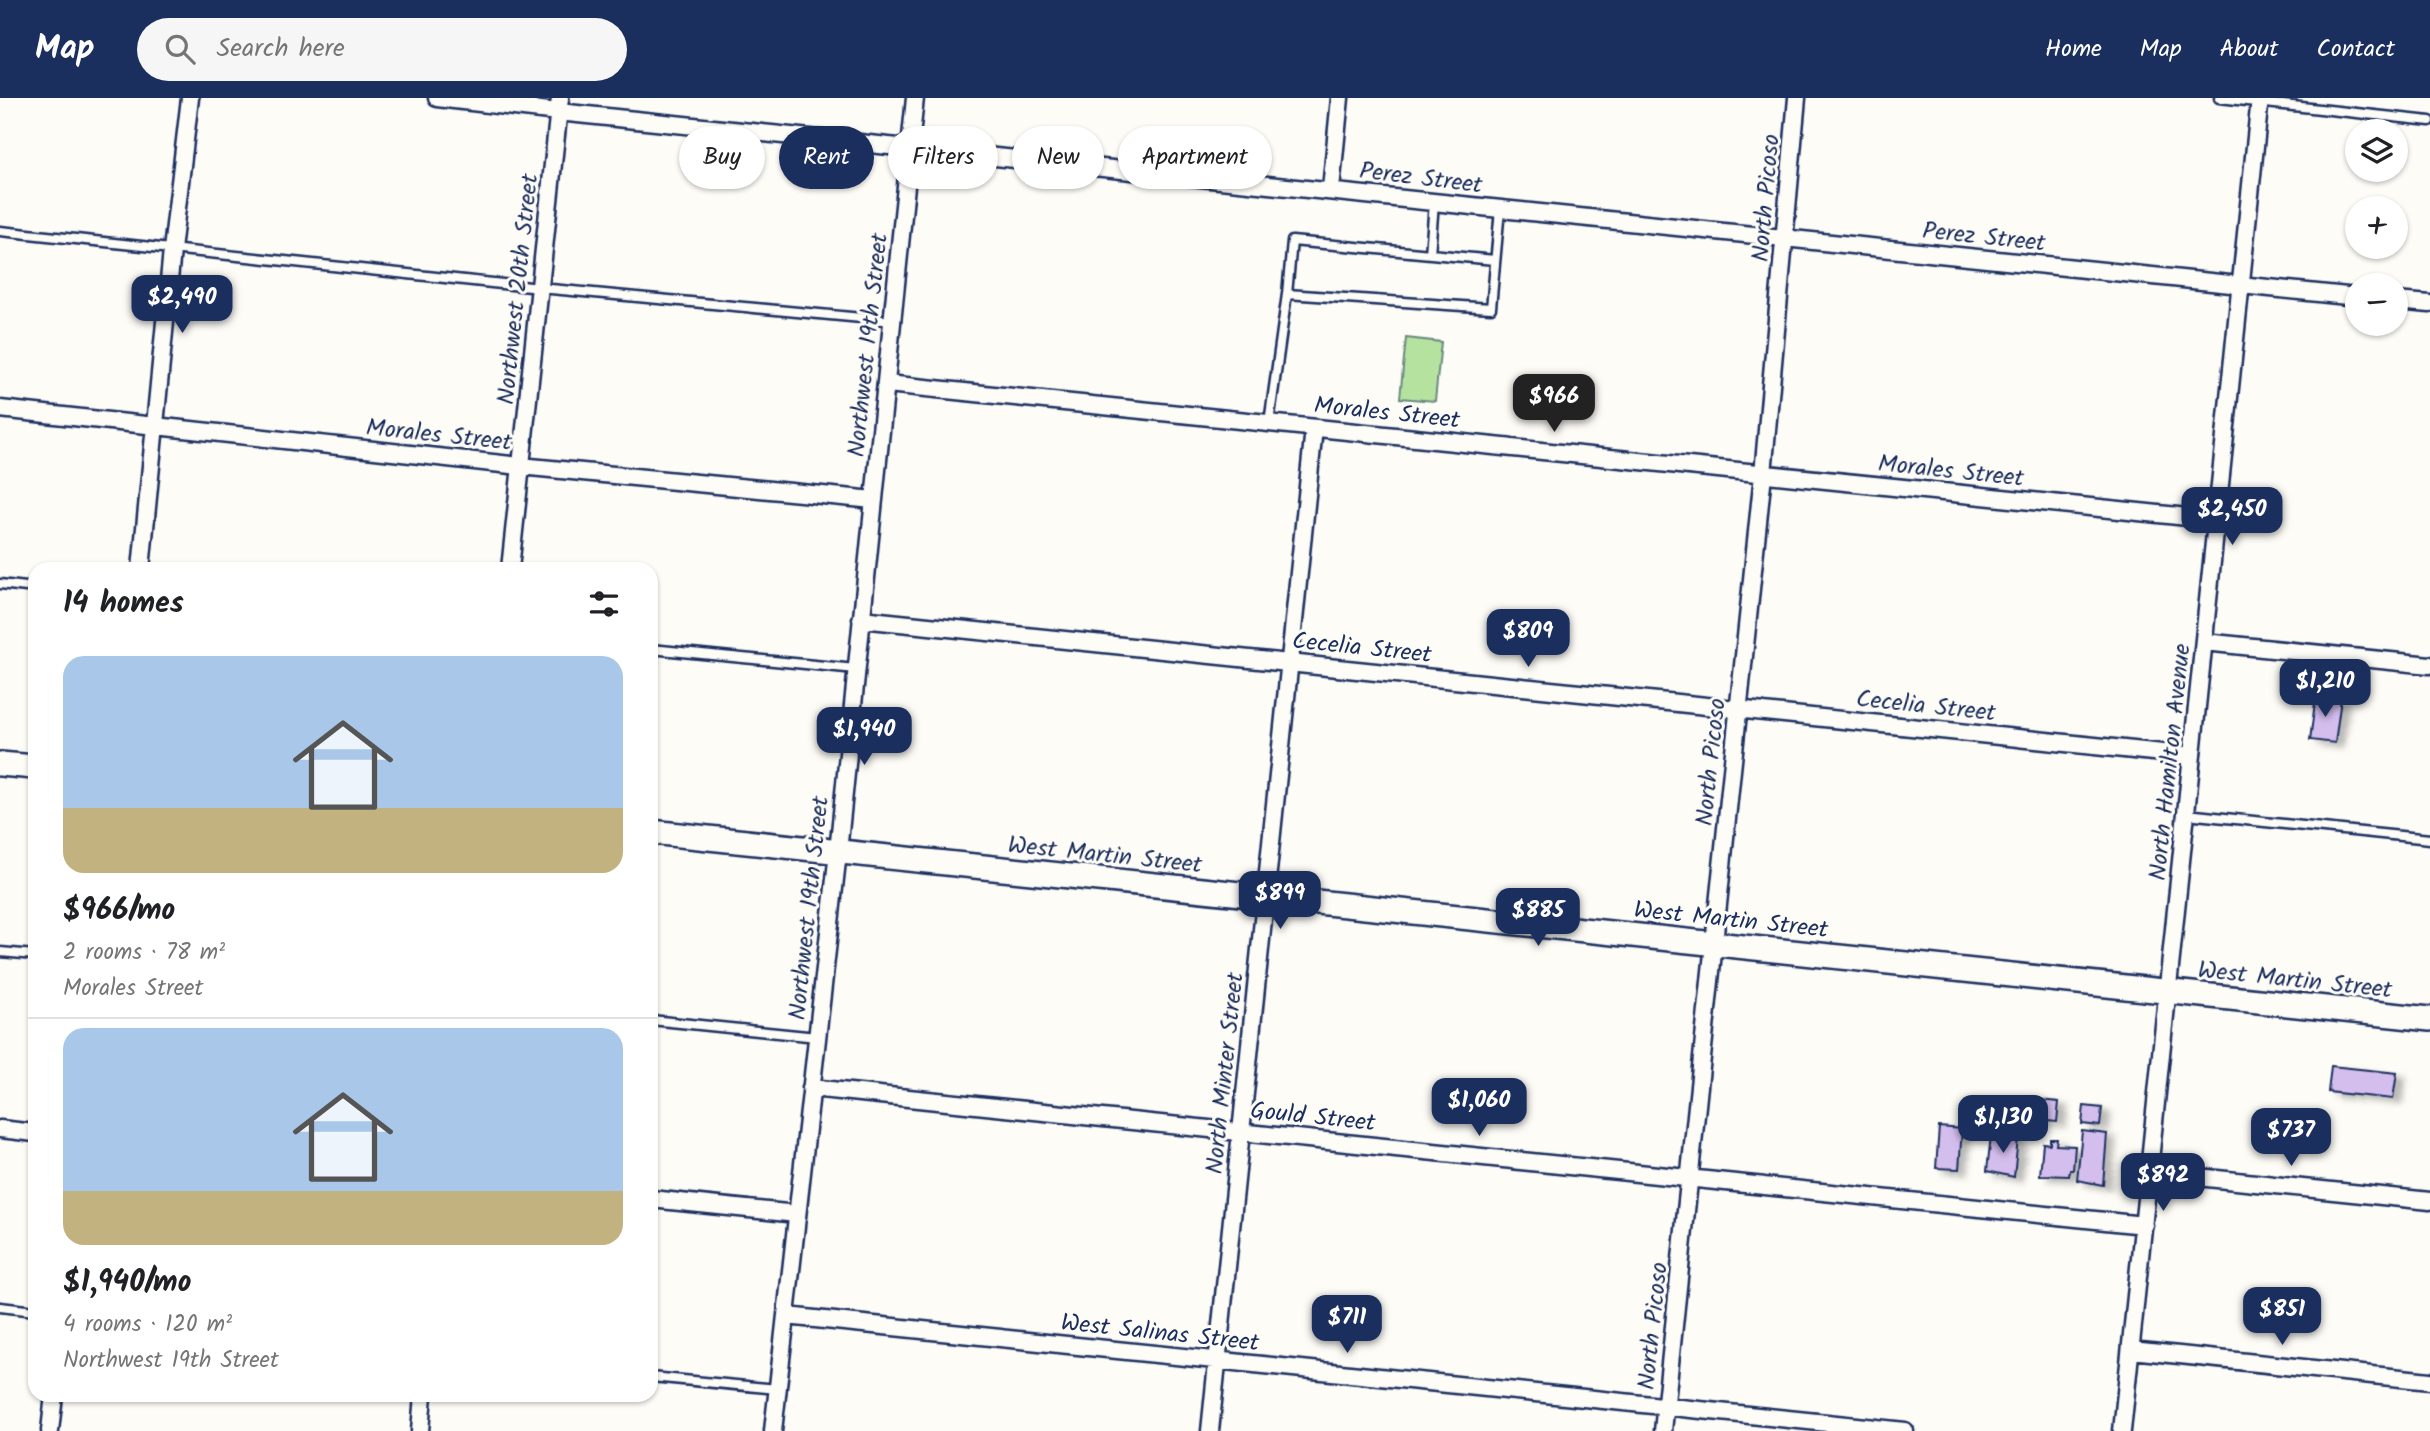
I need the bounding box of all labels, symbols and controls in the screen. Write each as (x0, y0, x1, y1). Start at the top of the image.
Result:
search box (137, 18, 627, 81)
text: Map (35, 23, 95, 76)
text: Search here (217, 28, 345, 70)
icon: search (161, 30, 199, 68)
text: Home (2045, 30, 2102, 69)
text: Map (2140, 30, 2182, 69)
text: About (2220, 30, 2278, 69)
text: Contact (2316, 30, 2395, 69)
map controls (2345, 119, 2408, 336)
button: layers (2345, 119, 2408, 182)
chip: Buy (679, 126, 765, 189)
chip: Rent (779, 126, 874, 189)
chip: Filters (888, 126, 998, 189)
chip: New (1012, 126, 1104, 189)
chip: Apartment (1118, 126, 1272, 189)
street label: North Picoso (1741, 132, 1792, 264)
street label: Perez Street (1357, 152, 1485, 205)
street label: Northwest 20th Street (487, 171, 550, 407)
button: + (2345, 196, 2408, 259)
street label: Perez Street (1920, 212, 2048, 263)
street label: Northwest 19th Street (837, 230, 900, 459)
button: − (2345, 273, 2408, 336)
pin: $2,490 (125, 275, 239, 335)
text: $2,490 (147, 280, 217, 316)
pin: $966 (1513, 374, 1595, 434)
text: $966 (1529, 379, 1579, 415)
street label: Morales Street (1312, 386, 1462, 441)
street label: Morales Street (364, 408, 514, 463)
street label: Morales Street (1876, 444, 2026, 499)
pin: $2,450 (2175, 488, 2289, 547)
text: $2,450 (2197, 492, 2267, 528)
text: 14 homes (63, 580, 184, 628)
icon: filters (585, 585, 623, 623)
pin: $809 (1487, 610, 1569, 669)
text: $809 (1503, 614, 1553, 650)
street label: Cecelia Street (1290, 622, 1434, 675)
street label: North Hamilton Avenue (2139, 642, 2202, 883)
pin: $1,210 (2268, 660, 2382, 719)
text: $1,210 (2296, 664, 2354, 700)
street label: Cecelia Street (1854, 680, 1998, 733)
street label: North Picoso (1685, 696, 1738, 828)
icon: home (280, 702, 406, 828)
pin: $1,940 (807, 708, 921, 767)
text: $1,940 (833, 712, 895, 748)
street label: Northwest 19th Street (778, 793, 841, 1022)
street label: West Martin Street (1006, 826, 1205, 885)
pin: $899 (1239, 872, 1321, 931)
text: $899 (1255, 876, 1305, 912)
text: $966/mo (63, 887, 175, 935)
pin: $885 (1497, 888, 1579, 948)
street label: West Martin Street (1632, 891, 1831, 950)
text: $885 (1512, 893, 1564, 929)
text: 2 rooms · 78 m² (63, 935, 225, 971)
street label: West Martin Street (2196, 951, 2395, 1010)
street label: North Minter Street (1195, 970, 1256, 1176)
text: Morales Street (63, 971, 203, 1007)
icon: home (280, 1074, 406, 1200)
pin: $1,060 (1422, 1079, 1536, 1138)
text: $1,060 (1448, 1083, 1510, 1119)
street label: Gould Street (1248, 1092, 1378, 1144)
pin: $1,130 (1946, 1096, 2060, 1155)
text: $1,130 (1974, 1100, 2032, 1136)
pin: $737 (2250, 1108, 2332, 1168)
text: $737 (2267, 1113, 2315, 1149)
pin: $892 (2122, 1154, 2204, 1213)
text: $892 (2137, 1158, 2189, 1194)
text: $1,940/mo (63, 1259, 191, 1307)
street label: North Picoso (1627, 1260, 1680, 1392)
pin: $851 (2241, 1288, 2323, 1347)
text: $851 (2259, 1292, 2305, 1328)
pin: $711 (1306, 1296, 1388, 1355)
text: $711 (1328, 1300, 1366, 1336)
street label: West Salinas Street (1059, 1304, 1262, 1363)
text: 4 rooms · 120 m² (63, 1307, 232, 1343)
text: Northwest 19th Street (63, 1343, 279, 1379)

